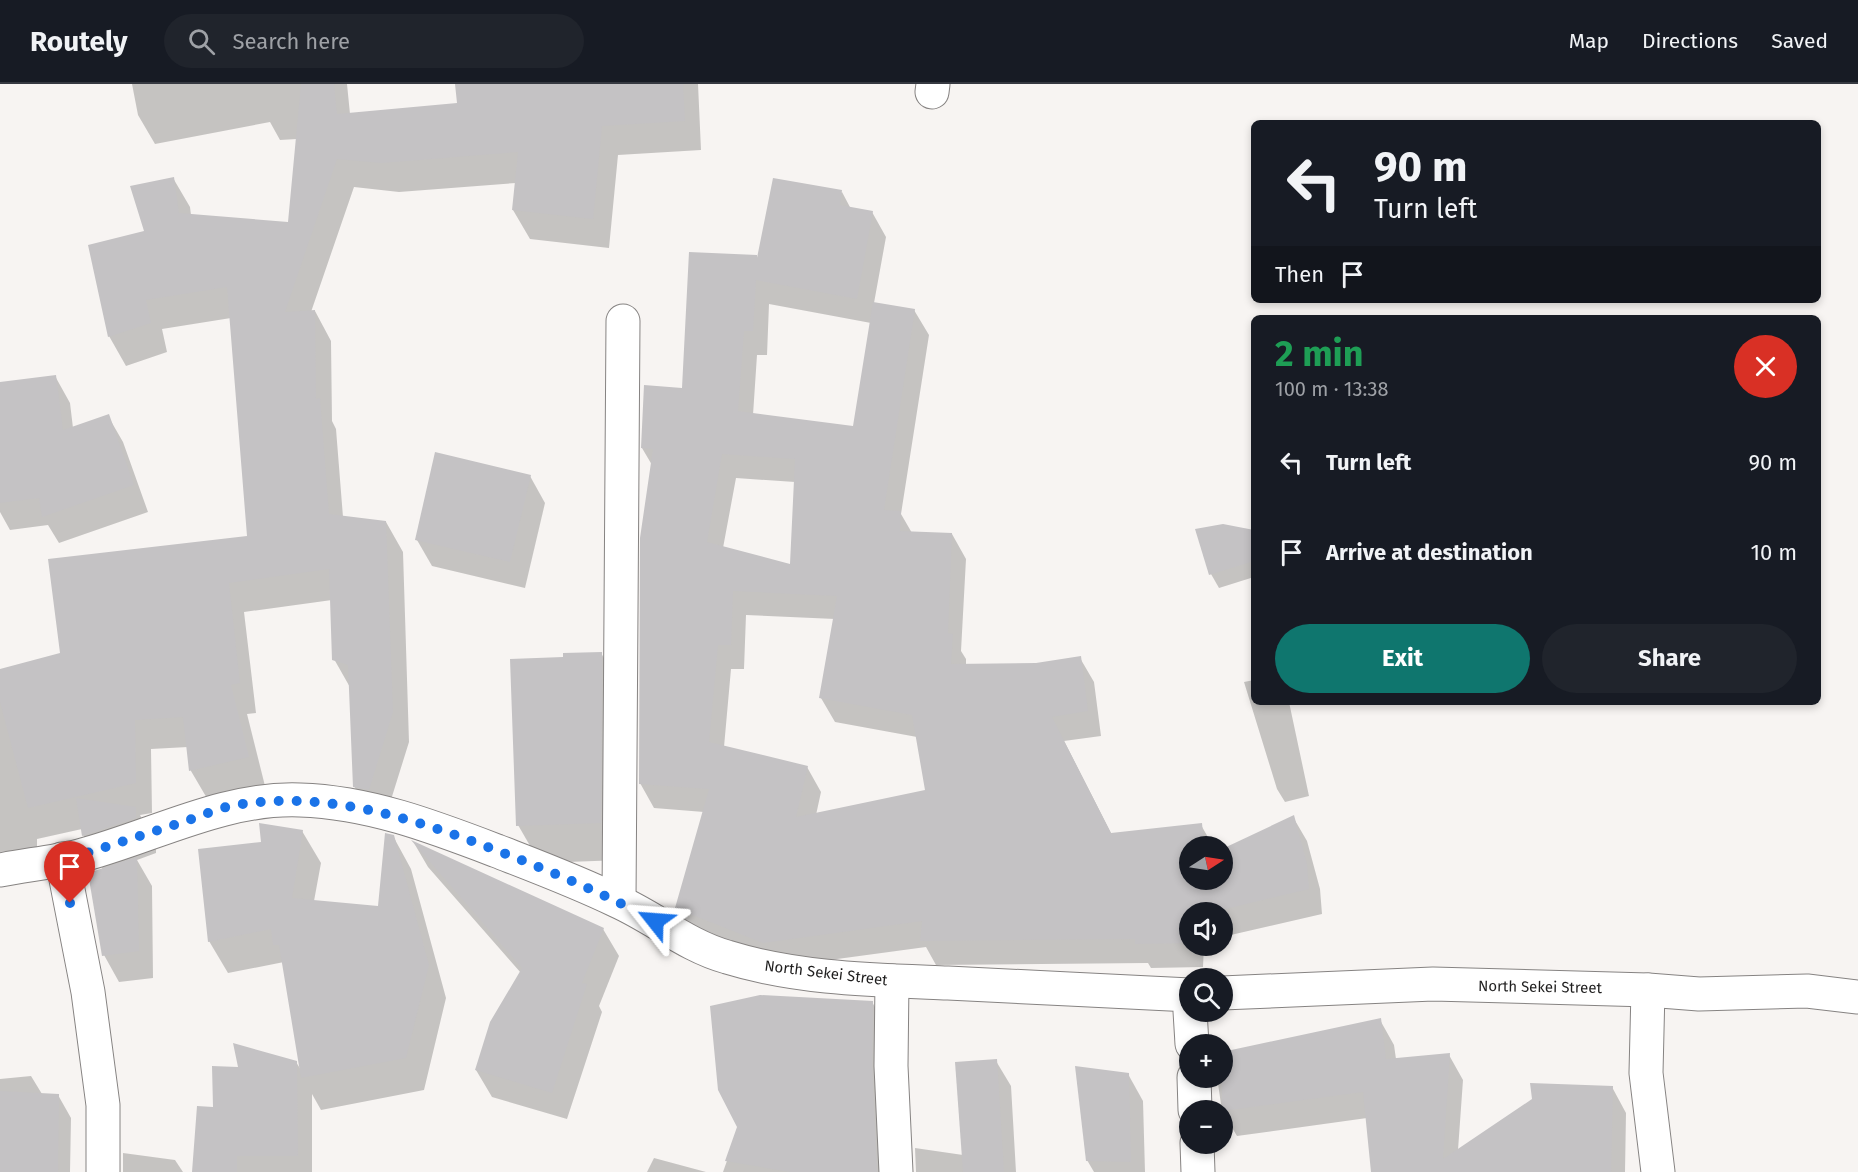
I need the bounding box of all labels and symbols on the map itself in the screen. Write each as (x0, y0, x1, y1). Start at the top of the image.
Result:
north arrow (1179, 836, 1233, 890)
pin (44, 841, 95, 903)
position arrow (623, 889, 687, 953)
street label: North Sekei Street (763, 957, 889, 990)
street label: North Sekei Street (1478, 977, 1603, 997)

